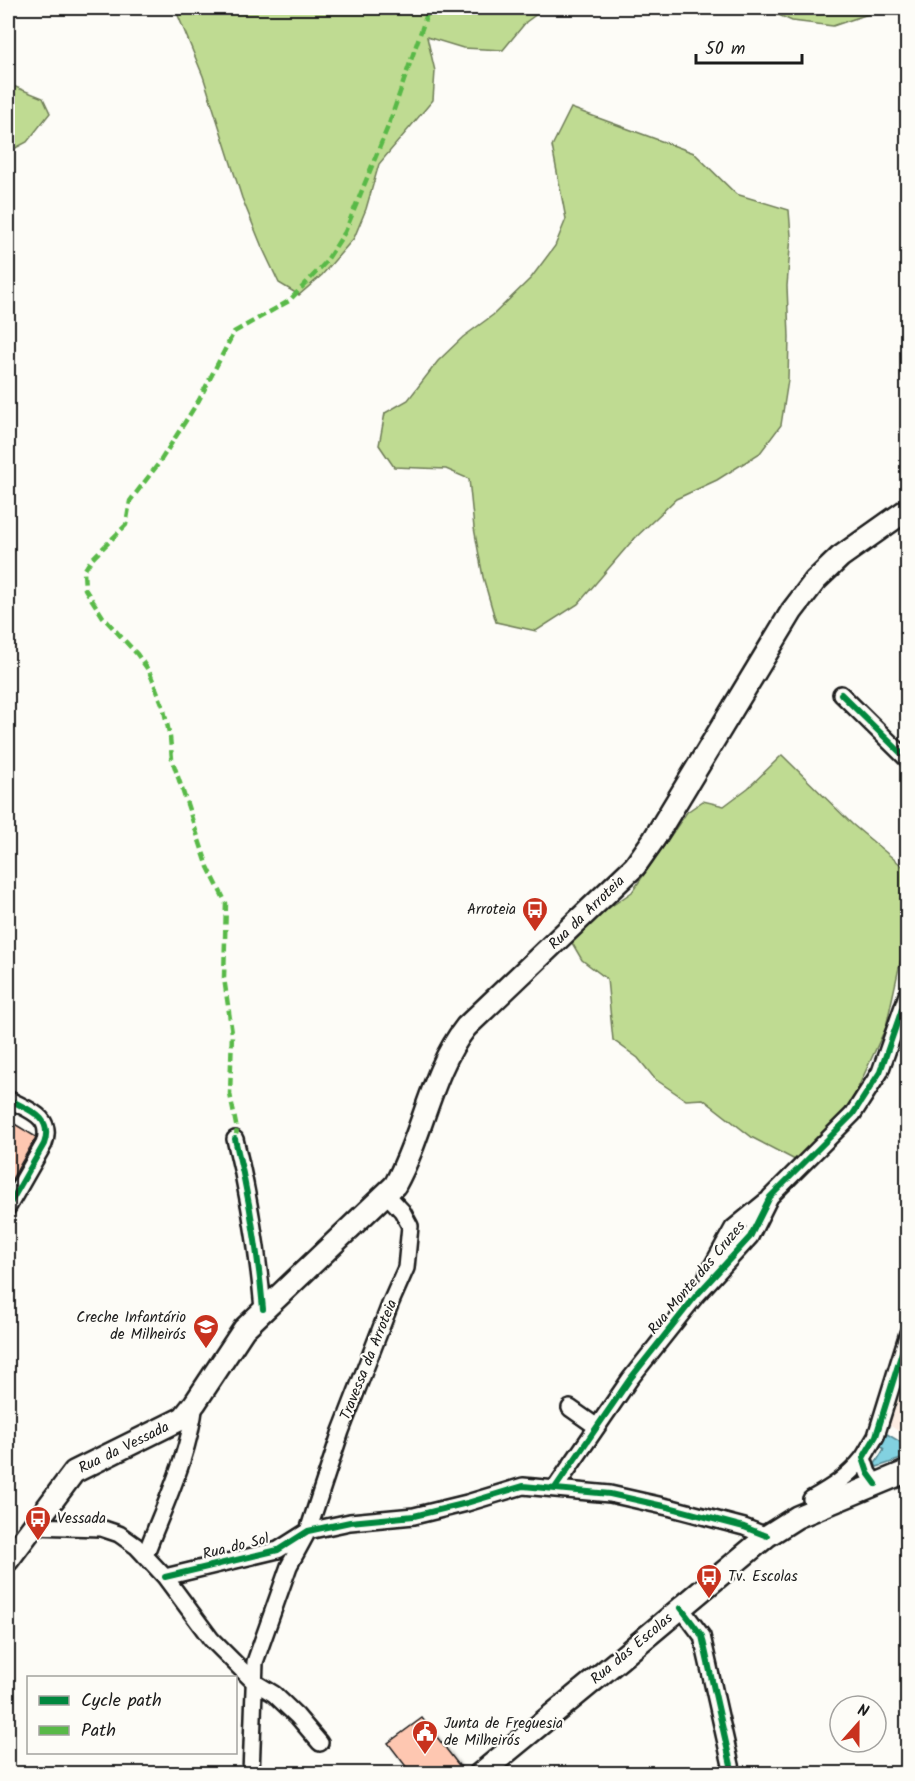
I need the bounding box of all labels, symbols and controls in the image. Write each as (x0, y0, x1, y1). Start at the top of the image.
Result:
scale bar (696, 27, 802, 65)
text: 50 m (705, 35, 745, 64)
street label: Rua da Arroteia (543, 870, 631, 956)
bus stop icon: Arroteia (520, 895, 550, 933)
place label: Arroteia (467, 898, 516, 922)
street label: Rua Monte das Cruzes (642, 1215, 752, 1340)
street label: Travessa da Arroteia (334, 1296, 404, 1424)
place label: Creche Infantário de Milheirós (76, 1306, 187, 1347)
school or university icon: Creche Infantário de Milheirós (191, 1312, 221, 1350)
street label: Rua da Vessada (74, 1416, 174, 1480)
bus stop icon: Vessada (23, 1504, 53, 1542)
place label: Vessada (57, 1507, 106, 1531)
street label: Rua do Sol (200, 1527, 272, 1567)
bus stop icon: Tv. Escolas (694, 1562, 724, 1600)
place label: Tv. Escolas (728, 1565, 798, 1589)
street label: Rua das Escolas (585, 1607, 679, 1691)
legend (27, 1676, 237, 1754)
text: Cycle path (81, 1687, 162, 1716)
north arrow (828, 1694, 888, 1754)
text: N (854, 1698, 872, 1725)
place label: Junta de Freguesia de Milheirós (444, 1712, 563, 1753)
text: Path (81, 1717, 116, 1746)
public building icon: Junta de Freguesia de Milheirós (410, 1718, 440, 1756)

